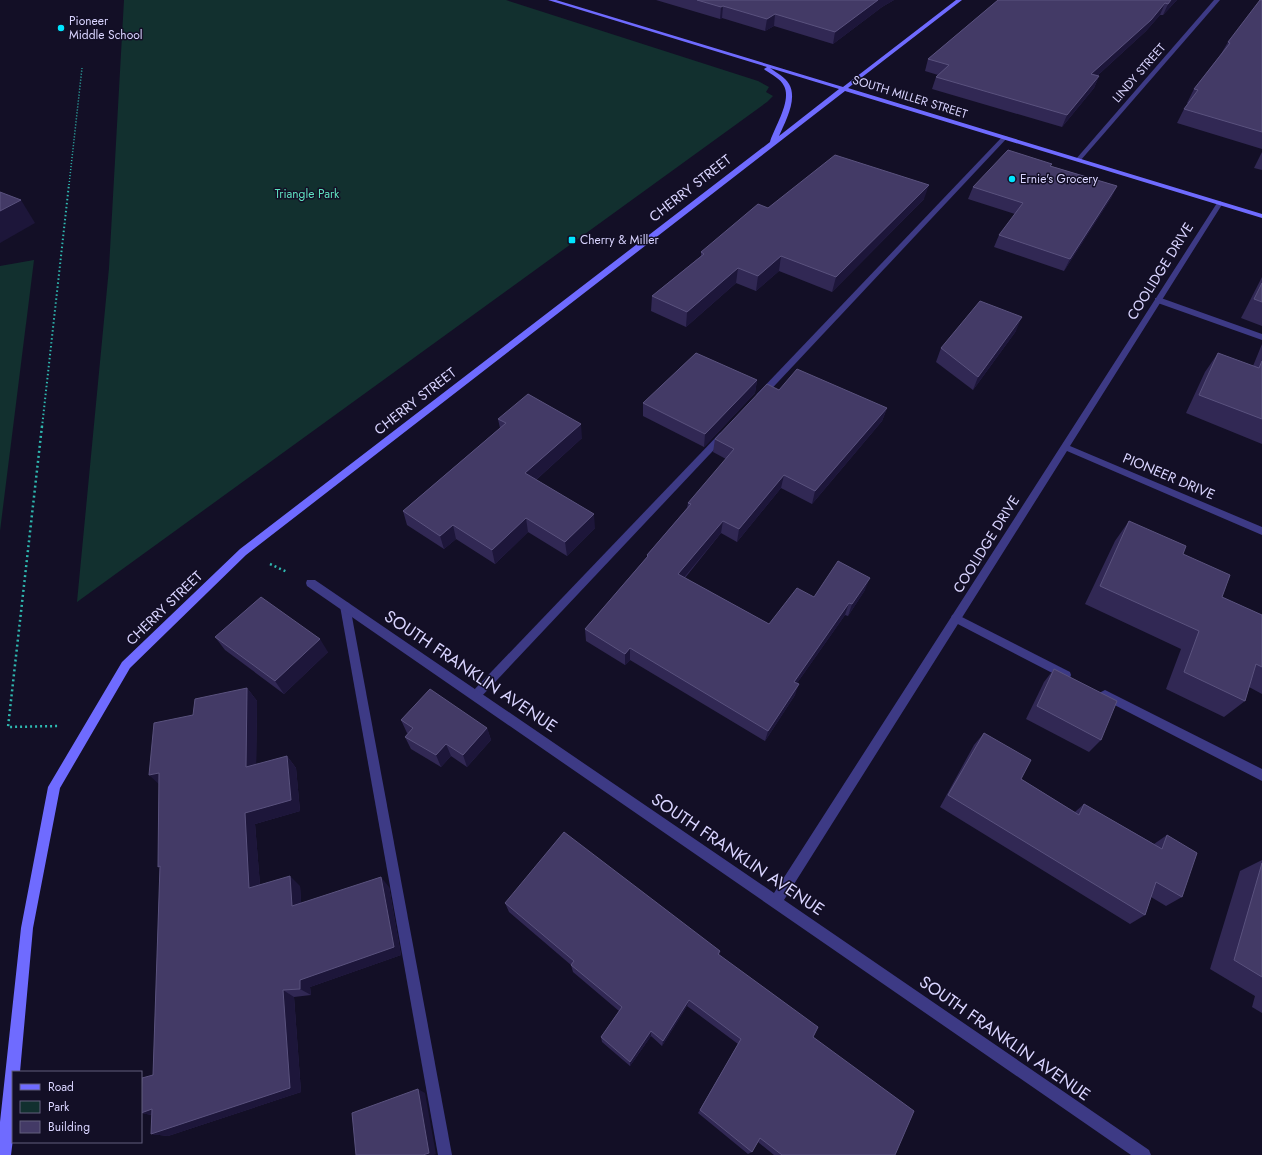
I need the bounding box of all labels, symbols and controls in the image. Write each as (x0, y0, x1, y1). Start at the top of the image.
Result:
place label: Pioneer Middle School (69, 12, 143, 44)
marker: Pioneer Middle School (56, 23, 66, 33)
street label: LINDY STREET (1108, 39, 1170, 107)
street label: SOUTH MILLER STREET (850, 71, 970, 123)
street label: CHERRY STREET (645, 149, 736, 226)
place label: Ernie's Grocery (1020, 170, 1099, 188)
marker: Ernie's Grocery (1007, 174, 1017, 184)
park label: Triangle Park (275, 185, 340, 203)
street label: COOLIDGE DRIVE (1122, 218, 1198, 324)
place label: Cherry & Miller (580, 231, 659, 249)
marker: Cherry & Miller (567, 235, 577, 245)
street label: CHERRY STREET (370, 362, 461, 439)
street label: PIONEER DRIVE (1120, 448, 1218, 504)
street label: COOLIDGE DRIVE (948, 491, 1024, 597)
street label: CHERRY STREET (121, 566, 207, 650)
street label: SOUTH FRANKLIN AVENUE (380, 604, 562, 738)
street label: SOUTH FRANKLIN AVENUE (647, 787, 829, 921)
street label: SOUTH FRANKLIN AVENUE (915, 970, 1095, 1106)
legend (12, 1071, 142, 1143)
text: Road (48, 1078, 74, 1096)
text: Park (48, 1098, 70, 1116)
text: Building (48, 1118, 90, 1136)

